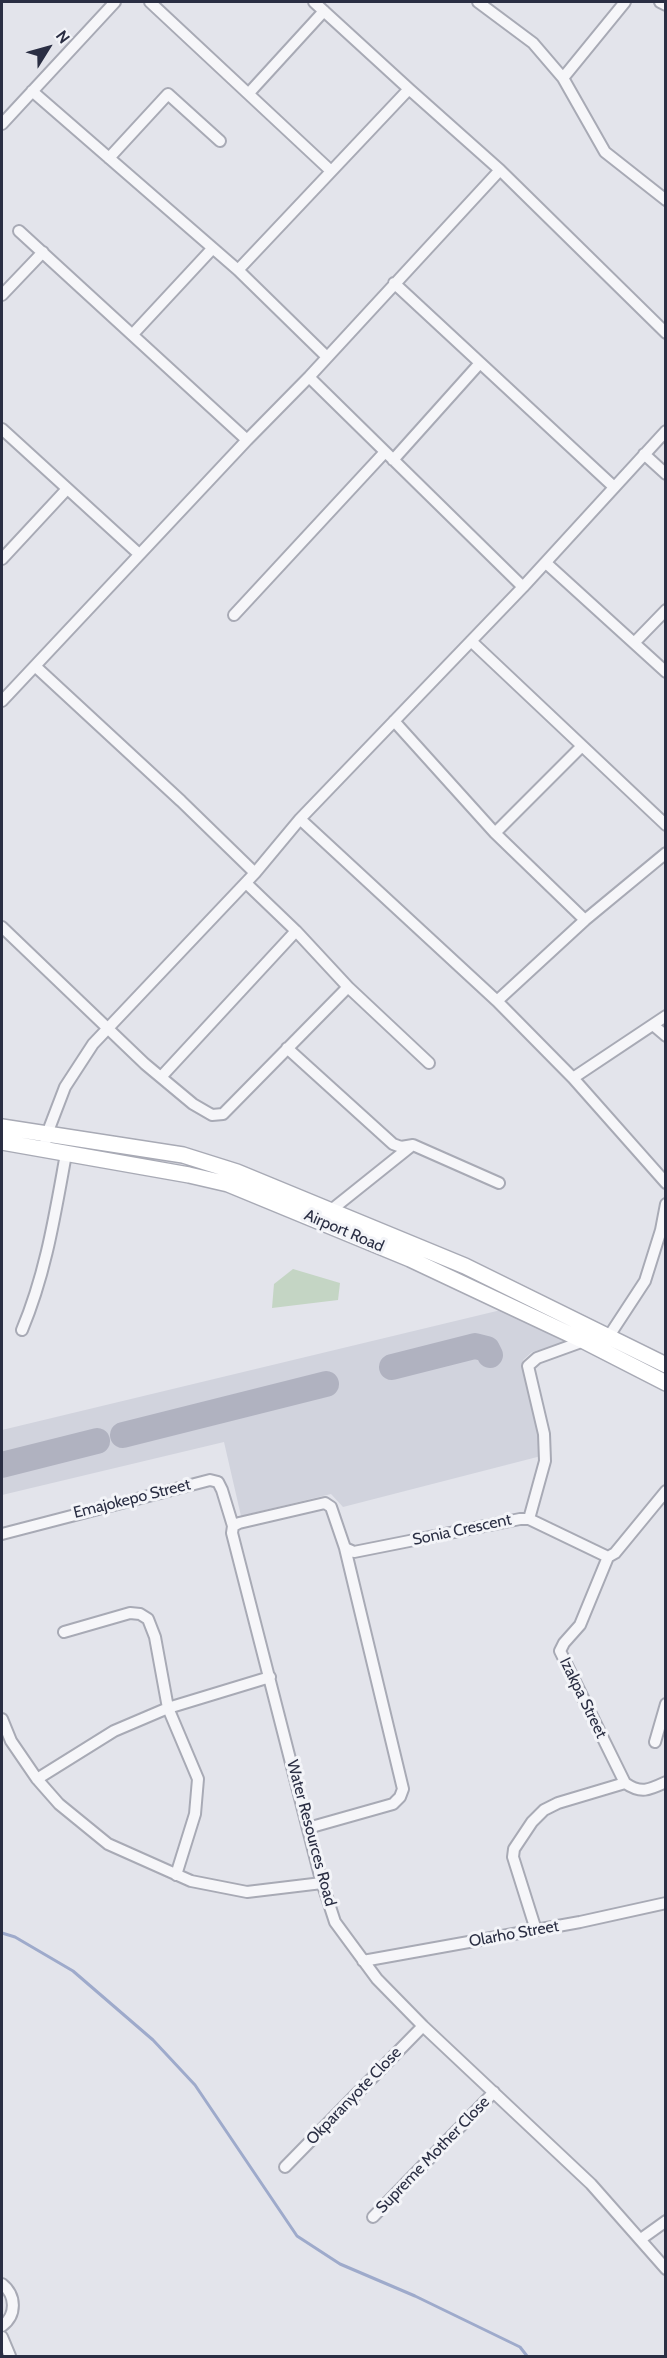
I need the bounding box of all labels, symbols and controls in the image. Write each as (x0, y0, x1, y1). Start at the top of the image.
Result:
north arrow (18, 18, 78, 78)
text: N (52, 27, 74, 47)
street label: Airport Road (301, 1206, 387, 1256)
street label: Emajokepo Street (71, 1475, 193, 1523)
street label: Sonia Crescent (411, 1510, 513, 1550)
street label: Izakpa Street (555, 1654, 611, 1742)
street label: Water Resources Road (282, 1758, 340, 1908)
street label: Olarho Street (468, 1917, 560, 1951)
street label: Okparanyote Close (303, 2043, 405, 2149)
street label: Supreme Mother Close (372, 2093, 494, 2217)

